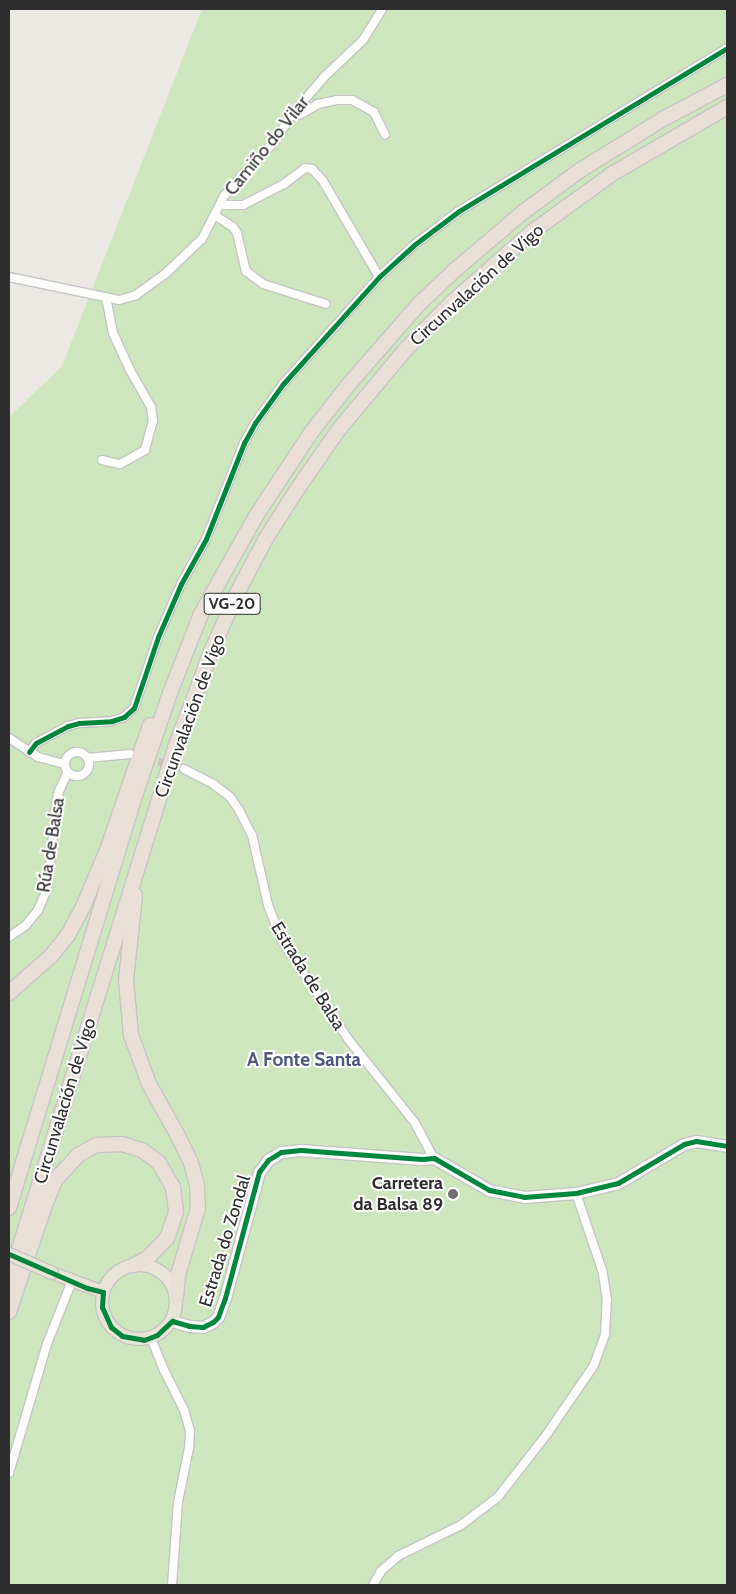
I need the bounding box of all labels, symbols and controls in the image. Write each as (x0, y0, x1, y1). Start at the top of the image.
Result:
street label: Camiño do Vilar (220, 92, 314, 200)
street label: Circunvalación de Vigo (406, 219, 548, 351)
road number: VG-20 (203, 590, 261, 618)
street label: Circunvalación de Vigo (150, 631, 230, 801)
street label: Rúa de Balsa (33, 796, 69, 894)
street label: Estrada de Balsa (266, 918, 350, 1034)
street label: Circunvalación de Vigo (29, 1015, 101, 1187)
district label: A Fonte Santa (247, 1049, 361, 1071)
street label: Estrada do Zondal (195, 1173, 255, 1309)
place label: Carretera da Balsa 89 (353, 1173, 443, 1216)
marker: Carretera da Balsa 89 (447, 1188, 459, 1200)

